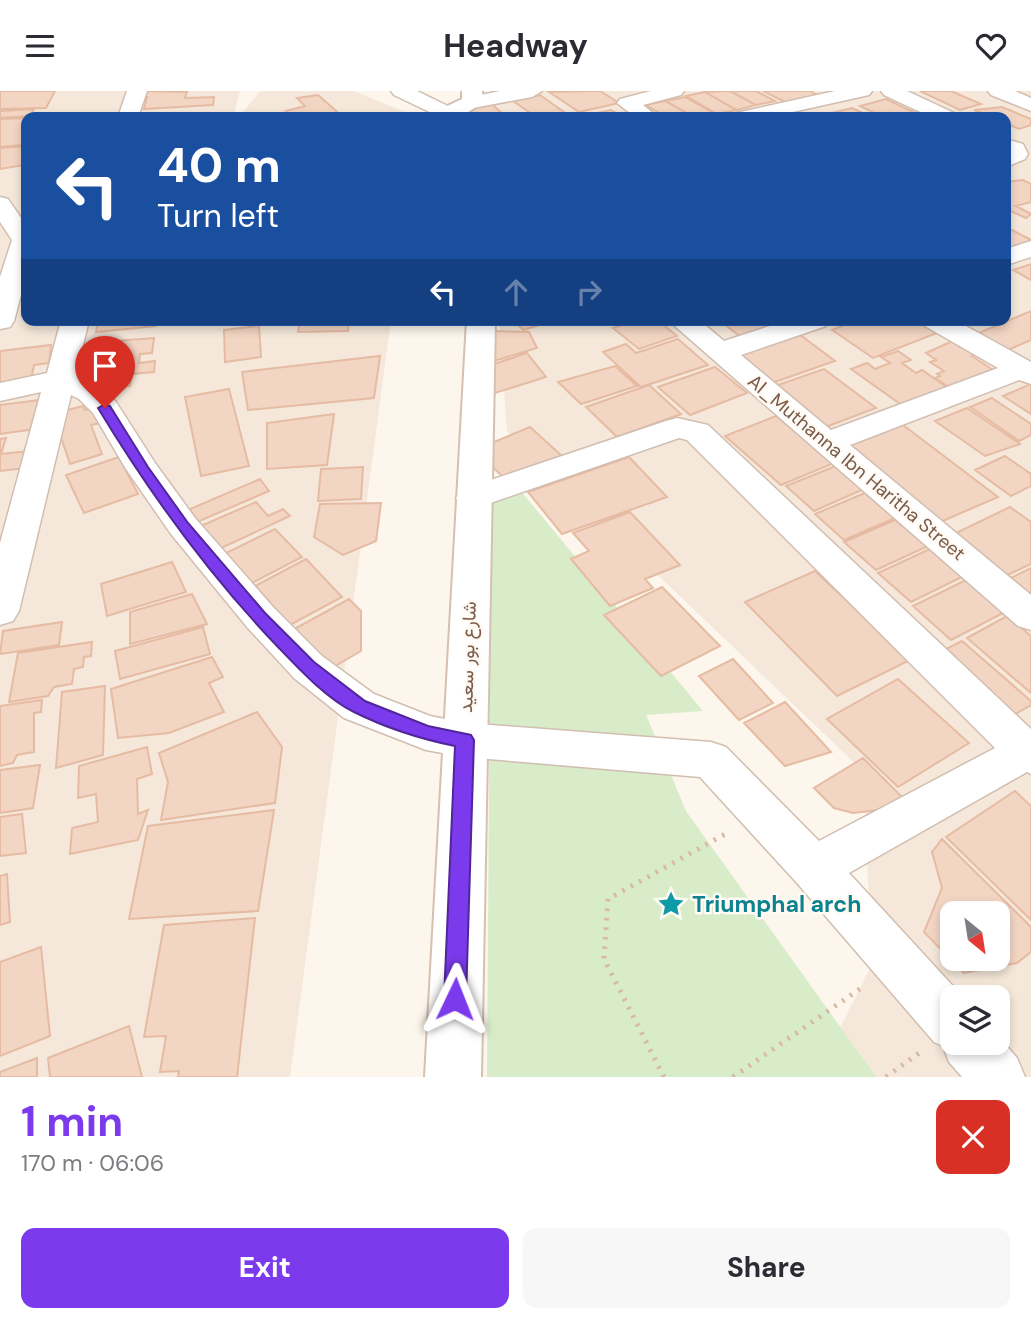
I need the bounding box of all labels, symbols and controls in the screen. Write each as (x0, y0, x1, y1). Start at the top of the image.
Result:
text: Headway (443, 25, 588, 67)
icon: menu (21, 27, 59, 65)
icon: heart (972, 27, 1010, 65)
text: 40 m (157, 133, 281, 197)
icon: left (42, 140, 133, 231)
text: Turn left (157, 195, 279, 237)
icon: left (424, 273, 462, 311)
icon: ahead (497, 273, 535, 311)
icon: right (570, 273, 608, 311)
pin (75, 336, 135, 408)
icon: arrive (86, 347, 124, 385)
street label: Al_Muthanna Ibn Haritha Street (743, 369, 971, 566)
street label: شارع بور سعيد (453, 601, 482, 713)
place icon: Triumphal arch (656, 889, 686, 919)
place label: Triumphal arch (692, 889, 861, 919)
north arrow (940, 901, 1010, 971)
map controls (940, 901, 1010, 1055)
position arrow (418, 962, 492, 1036)
button: layers (940, 985, 1010, 1055)
text: 1 min (21, 1094, 123, 1149)
button: close (936, 1100, 1010, 1174)
text: 170 m · 06:06 (21, 1148, 164, 1178)
button: Exit (21, 1228, 509, 1308)
button: Share (523, 1228, 1010, 1308)

